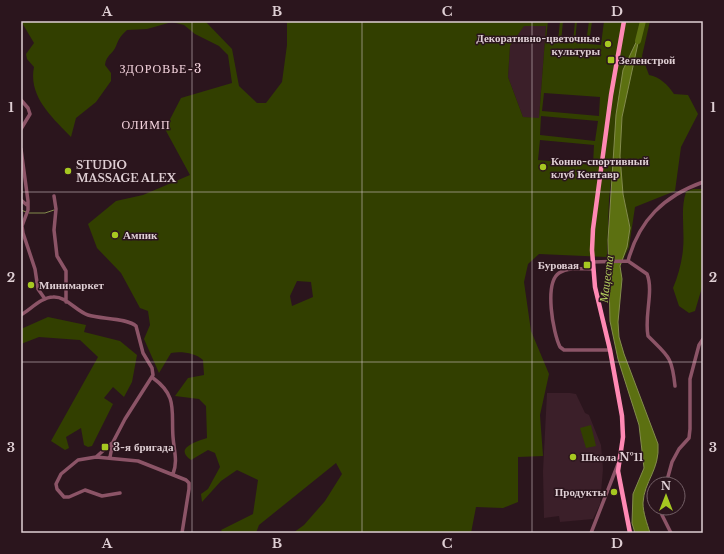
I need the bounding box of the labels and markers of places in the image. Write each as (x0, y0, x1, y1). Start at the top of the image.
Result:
place label: Декоративно-цветочные культуры (476, 31, 600, 58)
marker: Декоративно-цветочные культуры (603, 39, 613, 49)
place label: Зеленстрой (619, 53, 676, 67)
marker: Зеленстрой (606, 55, 616, 65)
place label: Конно-спортивный клуб Кентавр (551, 154, 649, 181)
place label: STUDIO MASSAGE ALEX (76, 158, 177, 185)
marker: Конно-спортивный клуб Кентавр (538, 162, 548, 172)
marker: STUDIO MASSAGE ALEX (63, 166, 73, 176)
place label: Ампик (123, 228, 158, 242)
marker: Ампик (110, 230, 120, 240)
place label: Буровая (538, 258, 579, 272)
marker: Буровая (582, 260, 592, 270)
place label: Минимаркет (39, 278, 104, 292)
marker: Минимаркет (26, 280, 36, 290)
place label: 3-я бригада (113, 440, 174, 454)
marker: 3-я бригада (100, 442, 110, 452)
place label: Школа №11 (581, 450, 644, 464)
marker: Школа №11 (568, 452, 578, 462)
place label: Продукты (555, 485, 606, 499)
marker: Продукты (609, 487, 619, 497)

